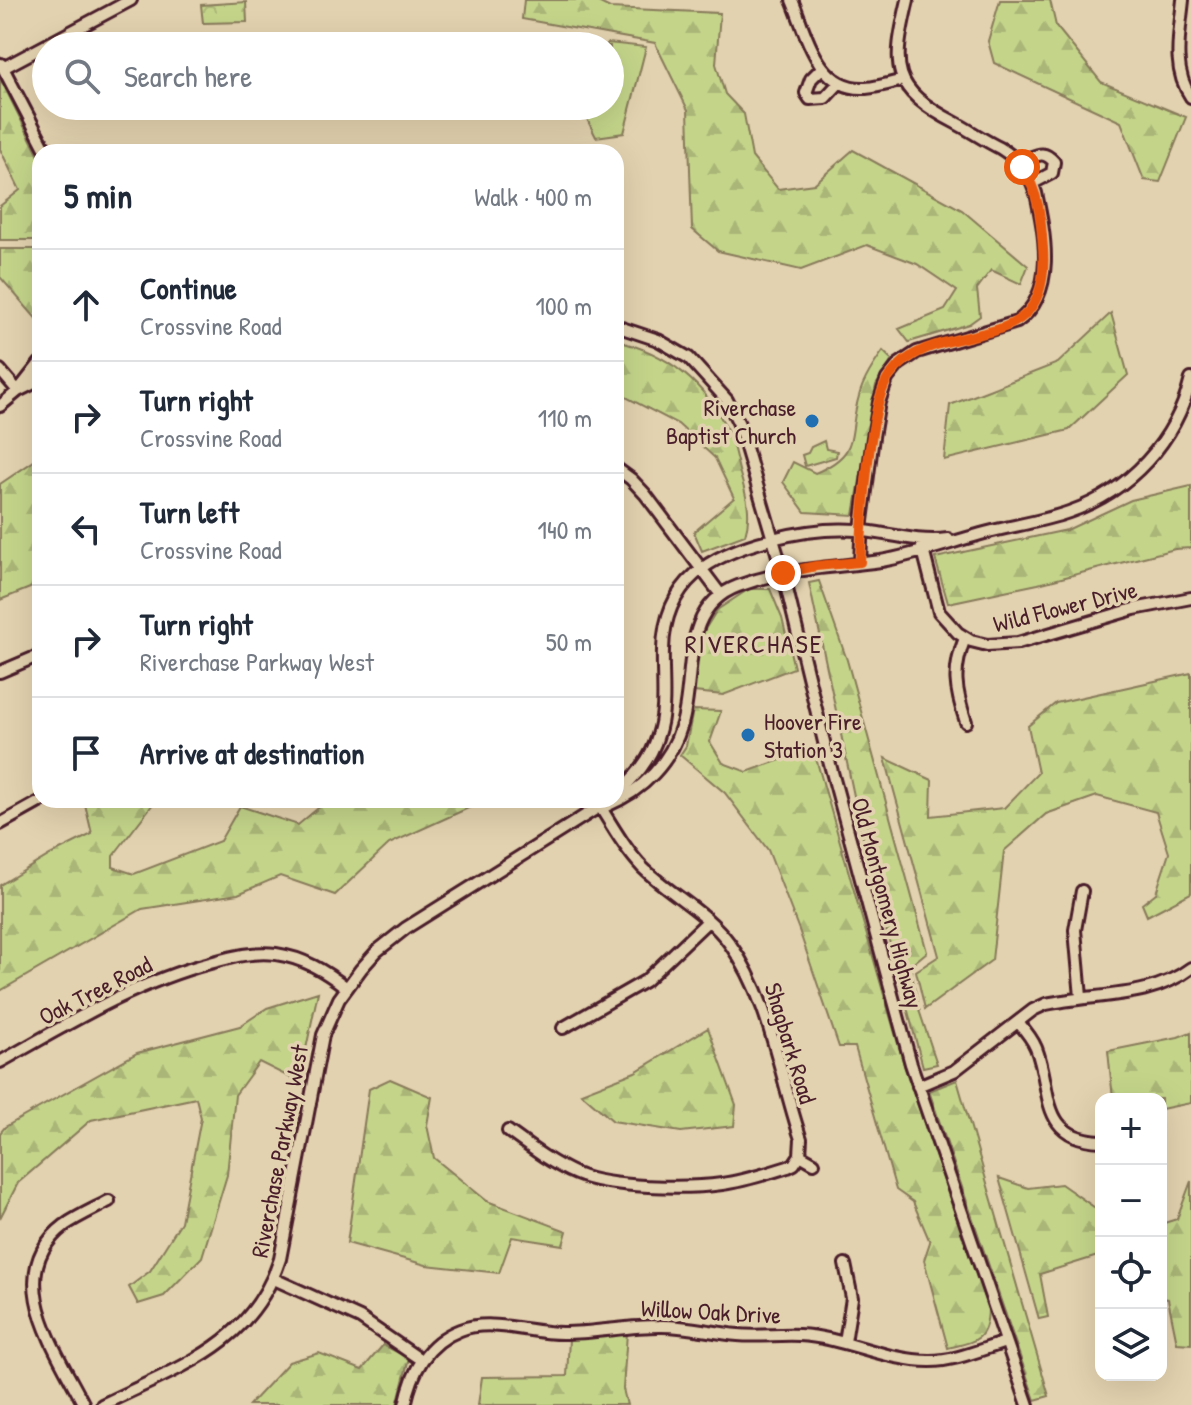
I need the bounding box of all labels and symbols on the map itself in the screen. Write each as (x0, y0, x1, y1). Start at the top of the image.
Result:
route start (1004, 149, 1040, 185)
place label: Riverchase Baptist Church (666, 391, 796, 451)
marker: Riverchase Baptist Church (803, 412, 821, 430)
route end (765, 555, 801, 591)
street label: Wild Flower Drive (990, 573, 1141, 639)
district label: RIVERCHASE (685, 626, 823, 661)
place label: Hoover Fire Station 3 (764, 705, 862, 765)
marker: Hoover Fire Station 3 (739, 726, 757, 744)
street label: Old Montgomery Highway (844, 794, 932, 1012)
street label: Oak Tree Road (33, 948, 157, 1032)
street label: Shagbark Road (757, 979, 825, 1107)
street label: Riverchase Parkway West (243, 1041, 315, 1260)
street label: Willow Oak Drive (640, 1291, 782, 1331)

